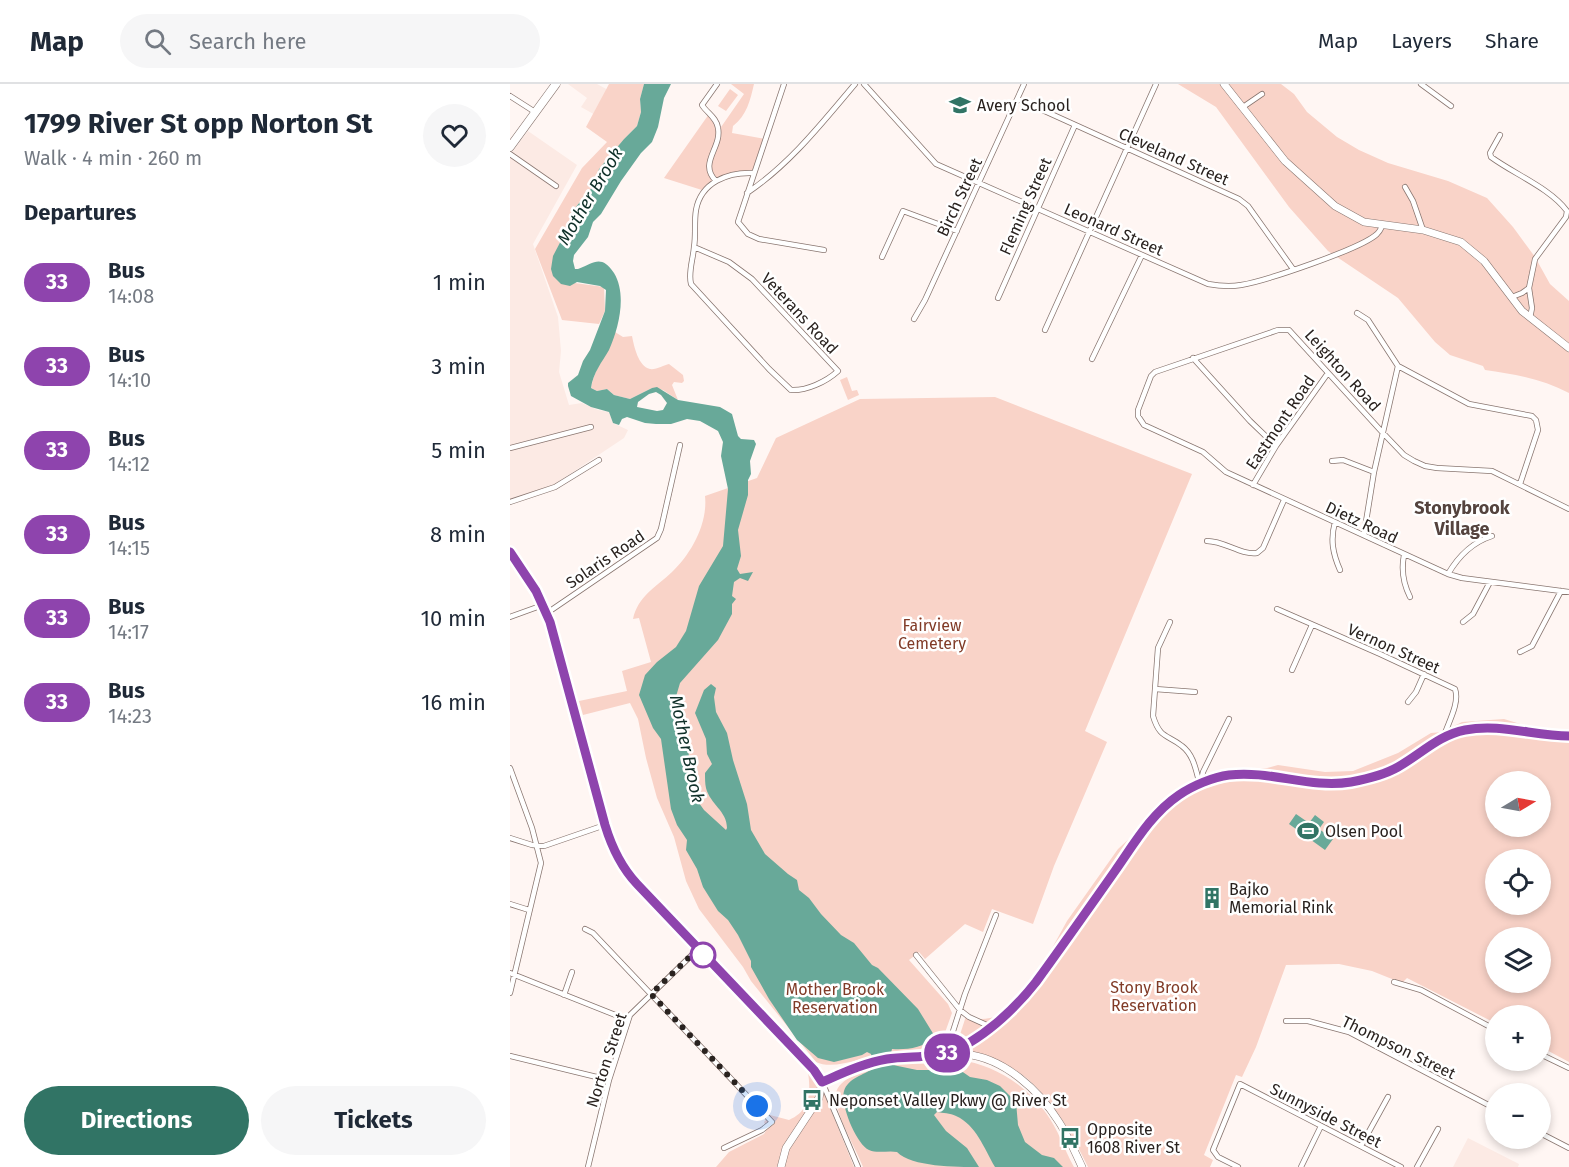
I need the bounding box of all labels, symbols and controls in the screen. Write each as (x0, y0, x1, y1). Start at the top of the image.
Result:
search box (120, 14, 540, 68)
text: Map (30, 25, 84, 58)
icon: search (141, 25, 174, 58)
text: Search here (189, 28, 307, 55)
text: Map (1318, 28, 1358, 54)
text: Layers (1391, 28, 1452, 54)
text: Share (1485, 28, 1539, 54)
school or university icon: Avery School (948, 93, 972, 117)
place label: Avery School (977, 96, 1070, 115)
button: heart (423, 104, 486, 167)
text: 1799 River St opp Norton St (24, 107, 373, 140)
street label: Cleveland Street (1116, 124, 1232, 189)
water label: Mother Brook (552, 143, 628, 249)
text: Walk · 4 min · 260 m (24, 146, 202, 170)
street label: Fleming Street (996, 154, 1055, 258)
street label: Birch Street (933, 155, 986, 240)
text: Departures (24, 199, 136, 226)
street label: Leonard Street (1061, 199, 1167, 260)
text: Bus (108, 257, 145, 284)
text: 33 (46, 269, 68, 295)
text: 1 min (433, 269, 486, 296)
street label: Veterans Road (757, 269, 842, 358)
text: 14:08 (108, 284, 154, 308)
street label: Leighton Road (1301, 325, 1384, 415)
text: Bus (108, 341, 145, 368)
text: 33 (46, 353, 68, 379)
text: 3 min (431, 353, 486, 380)
text: 14:10 (108, 368, 151, 392)
street label: Eastmont Road (1242, 372, 1319, 473)
text: Bus (108, 425, 145, 452)
text: 33 (46, 437, 68, 463)
text: 5 min (431, 437, 486, 464)
text: 14:12 (108, 452, 150, 476)
street label: Dietz Road (1323, 497, 1401, 547)
district label: Stonybrook Village (1414, 497, 1511, 540)
text: Bus (108, 509, 145, 536)
text: 33 (46, 521, 68, 547)
text: 8 min (430, 521, 486, 548)
street label: Solaris Road (562, 526, 648, 593)
text: 14:15 (108, 536, 150, 560)
text: Bus (108, 593, 145, 620)
text: 33 (46, 605, 68, 631)
text: 10 min (420, 605, 486, 632)
park label: Fairview Cemetery (898, 616, 966, 653)
text: 14:17 (108, 620, 149, 644)
street label: Vernon Street (1345, 620, 1443, 677)
text: Bus (108, 677, 145, 704)
text: 33 (46, 689, 68, 715)
text: 16 min (421, 689, 486, 716)
water label: Mother Brook (665, 693, 709, 805)
text: 14:23 (108, 704, 152, 728)
north arrow (1485, 771, 1551, 837)
map controls (1485, 771, 1551, 1149)
sports icon: Olsen Pool (1296, 819, 1320, 843)
place label: Olsen Pool (1325, 822, 1403, 841)
button: locate (1485, 849, 1551, 915)
place label: Bajko Memorial Rink (1229, 880, 1334, 917)
building icon: Bajko Memorial Rink (1200, 886, 1224, 910)
button: layers (1485, 927, 1551, 993)
unlabelled marker (690, 942, 716, 968)
park label: Stony Brook Reservation (1110, 978, 1198, 1015)
park label: Mother Brook Reservation (786, 980, 885, 1017)
button: + (1485, 1005, 1551, 1071)
street label: Norton Street (582, 1010, 631, 1110)
street label: Thompson Street (1339, 1012, 1459, 1083)
line badge: 33 (920, 1034, 974, 1072)
text: 33 (936, 1040, 958, 1066)
street label: Sunnyside Street (1267, 1079, 1385, 1152)
button: − (1485, 1083, 1551, 1149)
button: Directions (24, 1086, 249, 1155)
button: Tickets (261, 1086, 486, 1155)
bus stop icon: Neponset Valley Pkwy @ River St (800, 1088, 824, 1112)
your location (742, 1091, 772, 1121)
place label: Neponset Valley Pkwy @ River St (829, 1091, 1067, 1110)
place label: Opposite 1608 River St (1087, 1120, 1180, 1157)
bus stop icon: Opposite 1608 River St (1058, 1126, 1082, 1150)

